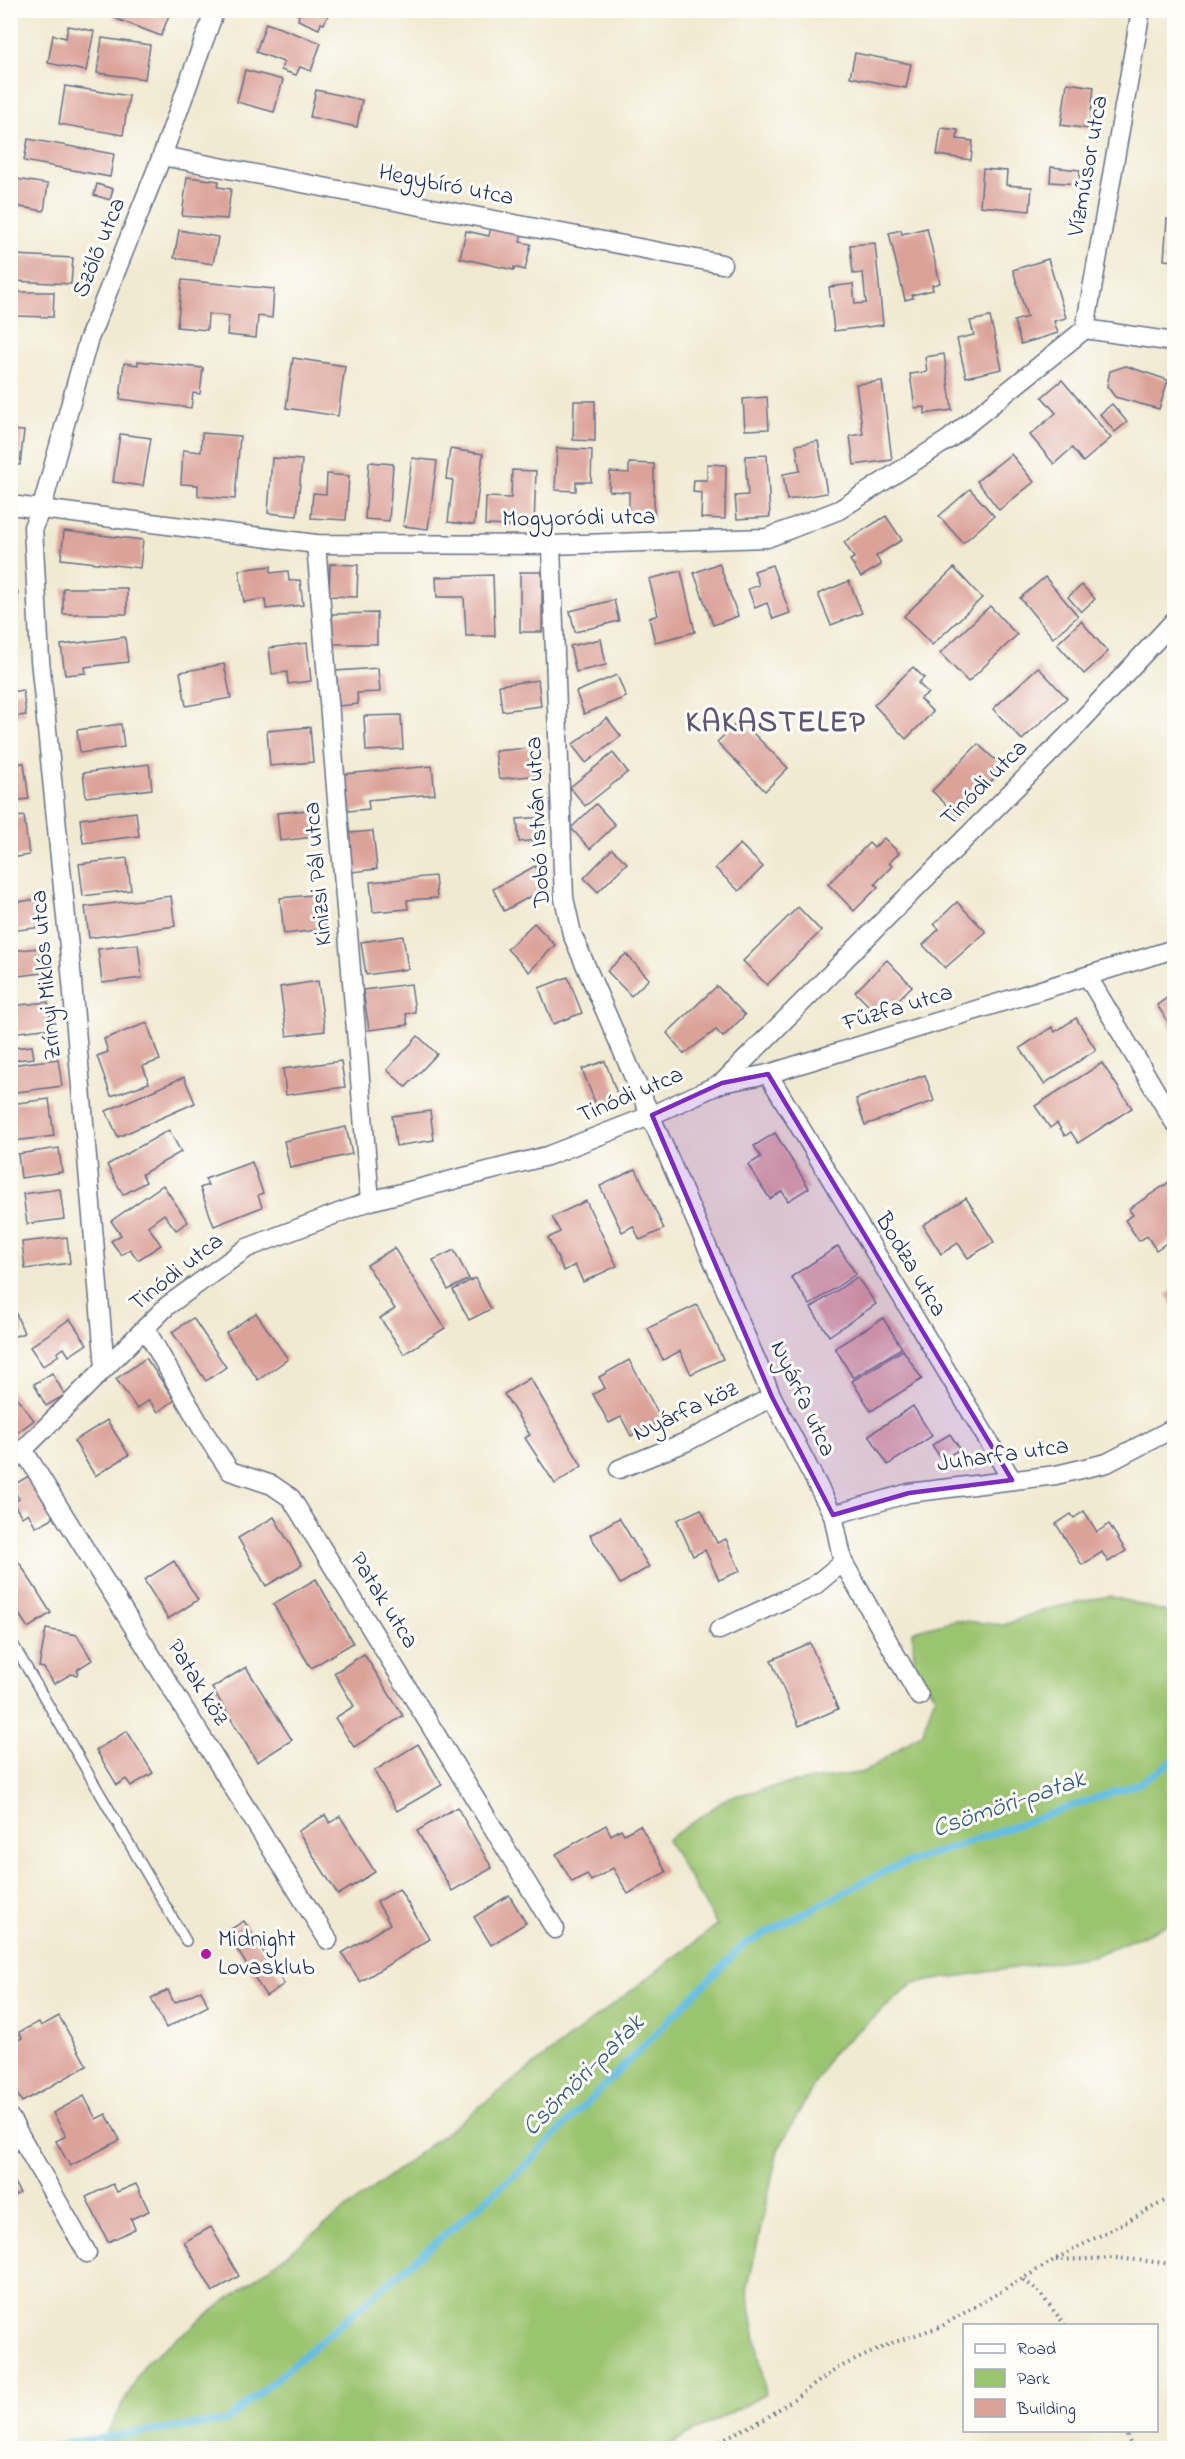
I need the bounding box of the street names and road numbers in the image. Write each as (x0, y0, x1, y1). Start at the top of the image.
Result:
street label: Vízműsor utca (1059, 93, 1119, 240)
street label: Hegybíró utca (375, 156, 517, 217)
street label: Szőlő utca (64, 193, 136, 303)
street label: Mogyoródi utca (502, 500, 656, 539)
street label: Tinódi utca (933, 732, 1037, 836)
street label: Dobó István utca (517, 736, 561, 909)
street label: Kinizsi Pál utca (295, 800, 343, 948)
street label: Zrínyi Miklós utca (22, 889, 73, 1061)
street label: Fűzfa utca (838, 976, 957, 1043)
street label: Tinódi utca (573, 1058, 689, 1134)
street label: Bodza utca (864, 1205, 955, 1324)
street label: Tinódi utca (122, 1225, 232, 1321)
street label: Nyárfa utca (759, 1335, 844, 1463)
street label: Nyárfa köz (628, 1372, 746, 1452)
street label: Juharfa utca (935, 1429, 1071, 1483)
street label: Patak utca (339, 1546, 427, 1656)
street label: Patak köz (157, 1633, 238, 1734)

